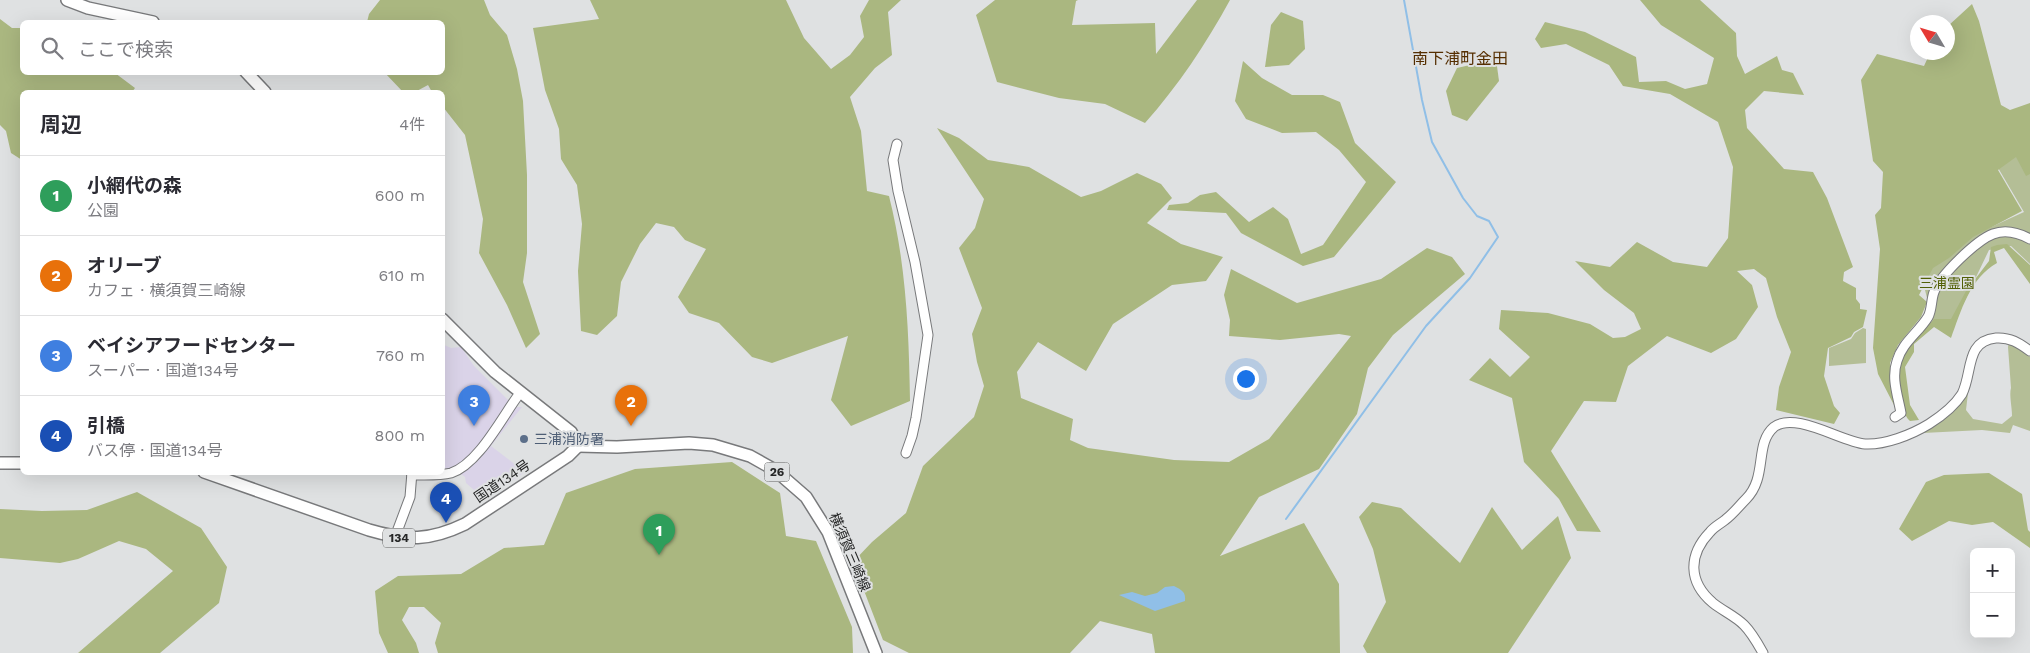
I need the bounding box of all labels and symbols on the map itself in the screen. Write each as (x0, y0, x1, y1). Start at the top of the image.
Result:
north arrow (1910, 15, 1955, 60)
district label: 南下浦町金田 (1412, 49, 1508, 68)
park label: 三浦霊園 (1919, 275, 1975, 291)
your location (1233, 366, 1259, 392)
pin: 3 (458, 385, 490, 426)
pin: 2 (615, 385, 647, 426)
place label: 三浦消防署 (534, 431, 604, 447)
marker: 三浦消防署 (518, 433, 530, 445)
street label: 国道134号 (471, 456, 533, 506)
road number: 26 (764, 462, 790, 482)
pin: 4 (430, 482, 462, 523)
street label: 横須賀三崎線 (826, 510, 874, 594)
pin: 1 (643, 514, 675, 555)
road number: 134 (383, 528, 415, 548)

